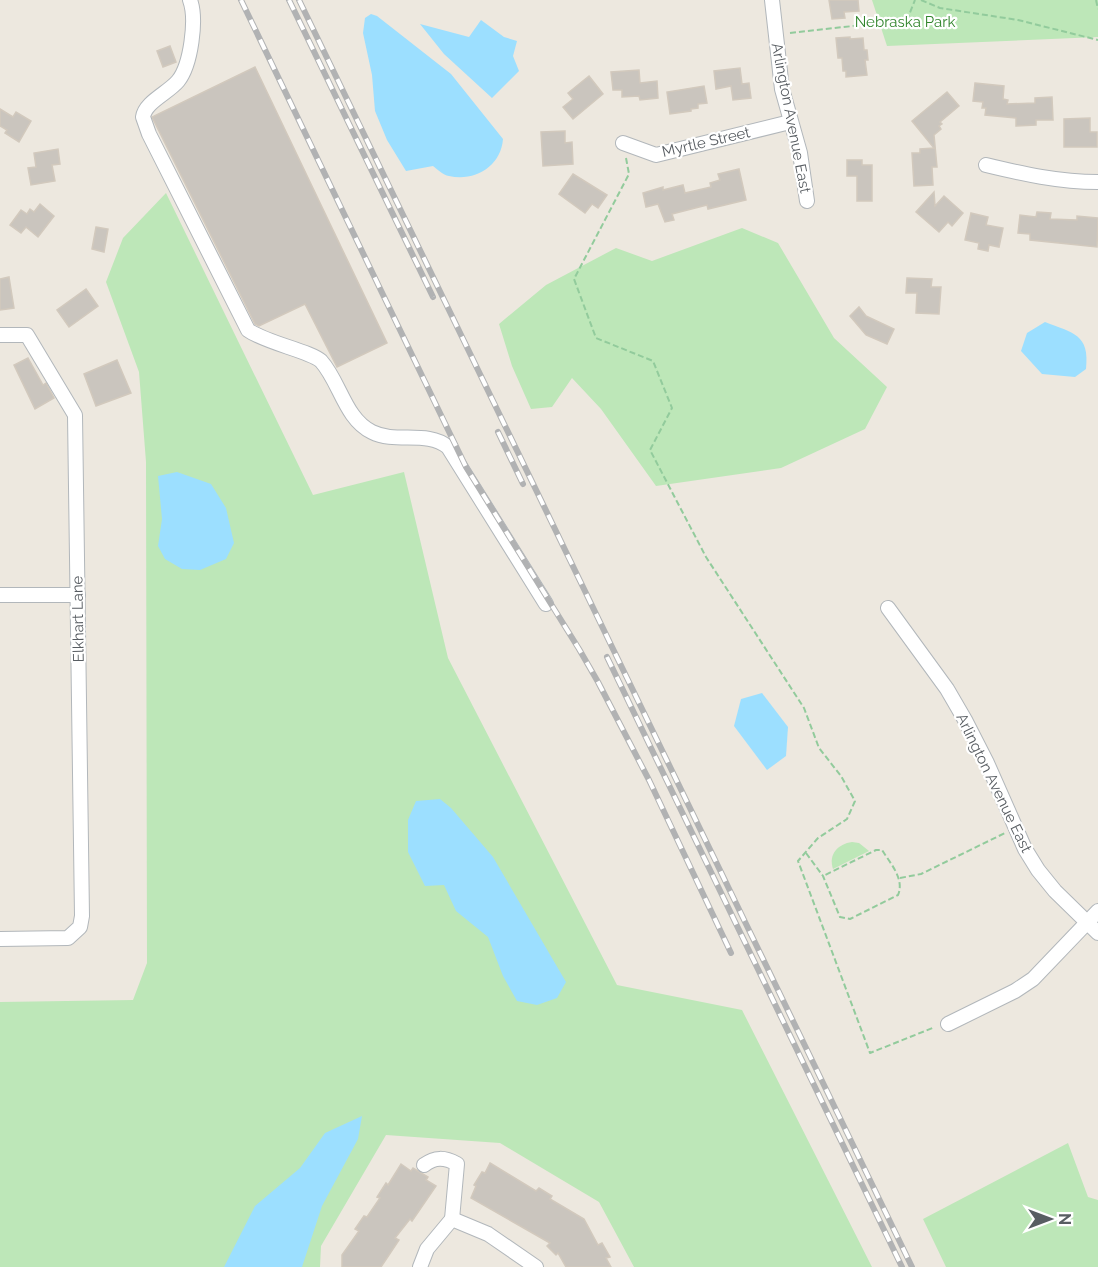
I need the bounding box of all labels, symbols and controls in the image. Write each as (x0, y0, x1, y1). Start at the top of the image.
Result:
park label: Nebraska Park (855, 13, 955, 31)
street label: Arlington Avenue East (768, 41, 814, 195)
street label: Myrtle Street (660, 123, 752, 161)
street label: Elkhart Lane (68, 575, 88, 662)
street label: Arlington Avenue East (952, 710, 1036, 856)
north arrow (1020, 1189, 1080, 1249)
text: N (1055, 1213, 1074, 1225)

